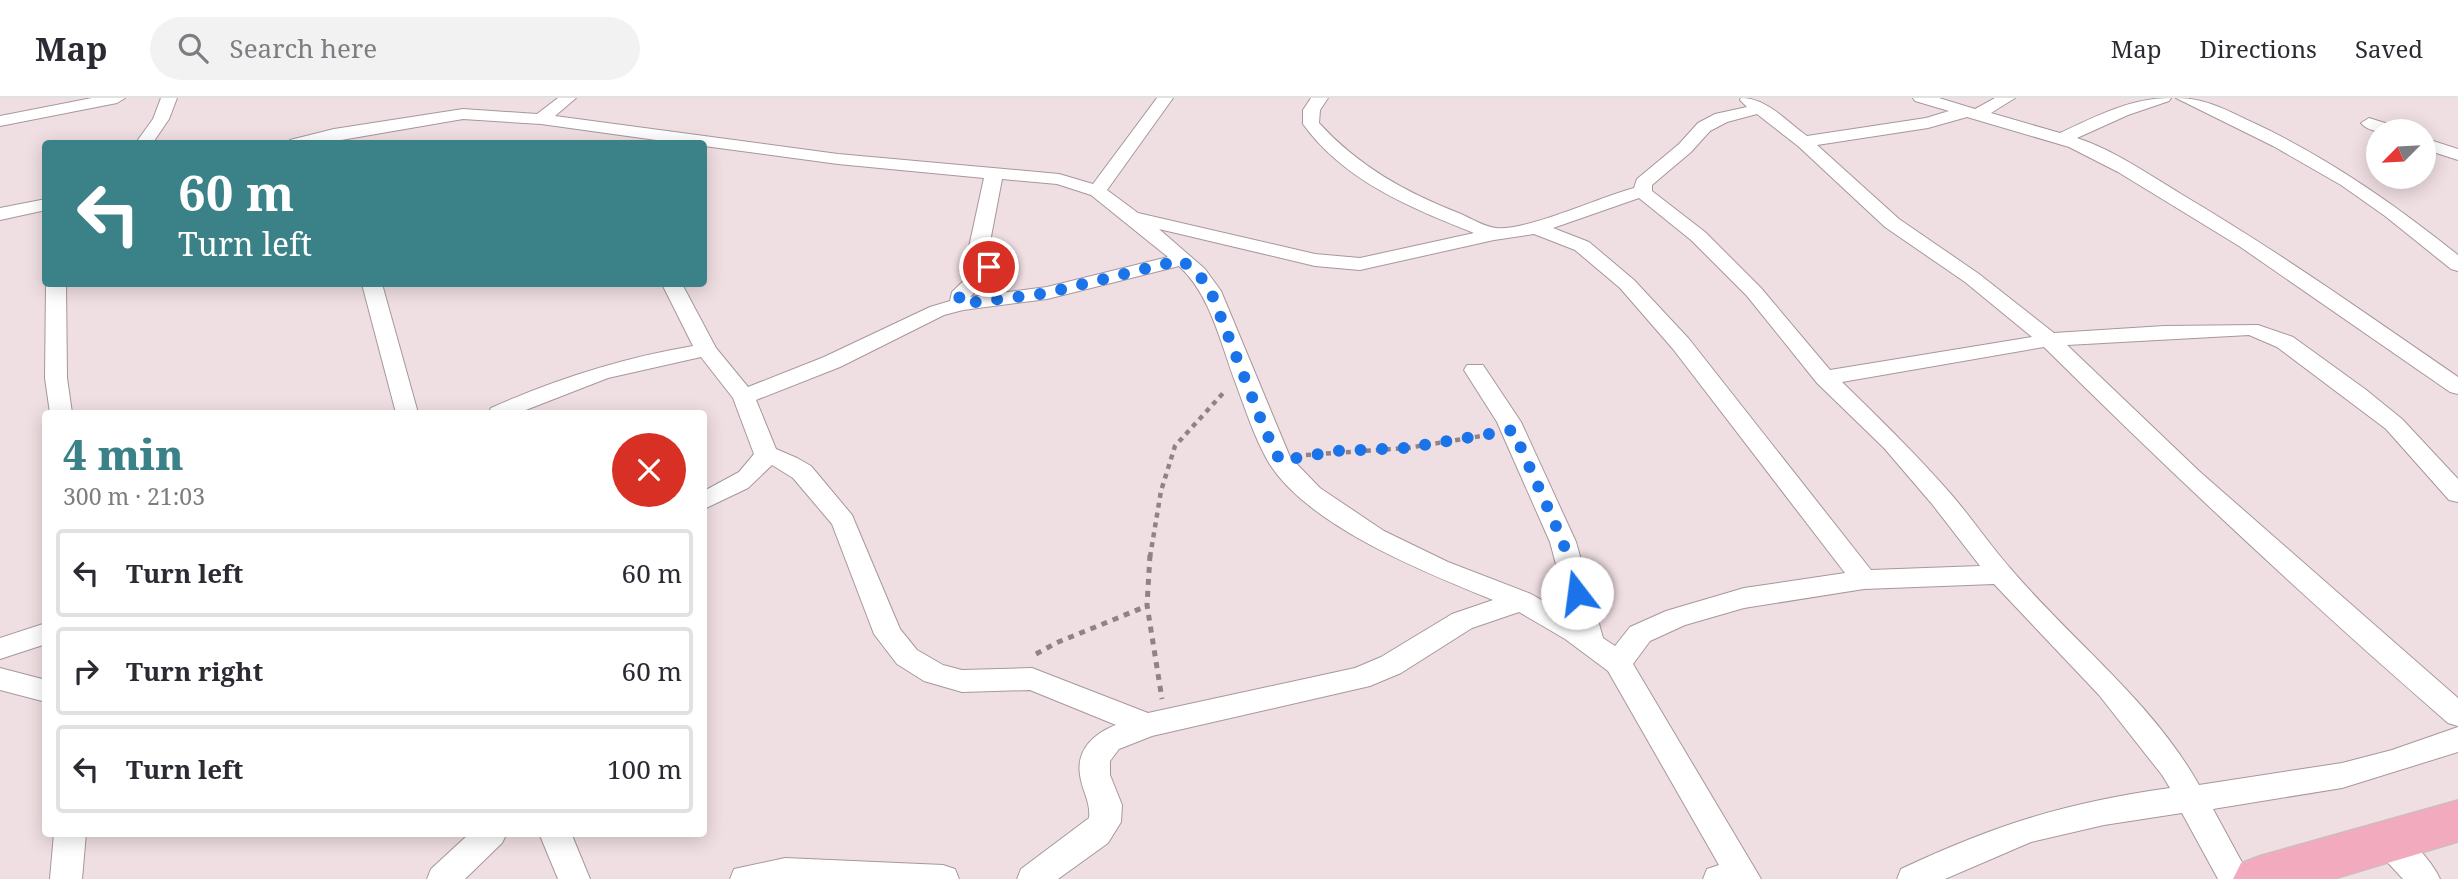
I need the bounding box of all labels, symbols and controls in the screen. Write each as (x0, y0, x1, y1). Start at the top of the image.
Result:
search box (150, 17, 640, 80)
text: Map (35, 26, 108, 71)
icon: search (174, 29, 212, 67)
text: Search here (230, 30, 377, 66)
text: Map (2111, 32, 2162, 65)
text: Directions (2200, 32, 2317, 65)
text: Saved (2355, 32, 2423, 65)
north arrow (2366, 119, 2436, 189)
map controls (2366, 119, 2436, 189)
text: 60 m (178, 159, 294, 225)
icon: left (63, 168, 154, 259)
text: Turn left (178, 222, 312, 265)
pin (959, 237, 1019, 297)
icon: arrive (970, 248, 1008, 286)
text: 4 min (63, 425, 184, 482)
button: close (612, 433, 686, 507)
text: 300 m · 21:03 (63, 480, 205, 512)
icon: left (67, 554, 105, 592)
text: Turn left (126, 555, 243, 591)
text: 60 m (622, 555, 682, 591)
position arrow (1540, 556, 1614, 630)
icon: right (67, 652, 105, 690)
text: Turn right (126, 653, 263, 689)
text: 60 m (622, 653, 682, 689)
icon: left (67, 750, 105, 788)
text: Turn left (126, 751, 243, 787)
text: 100 m (607, 751, 682, 787)

